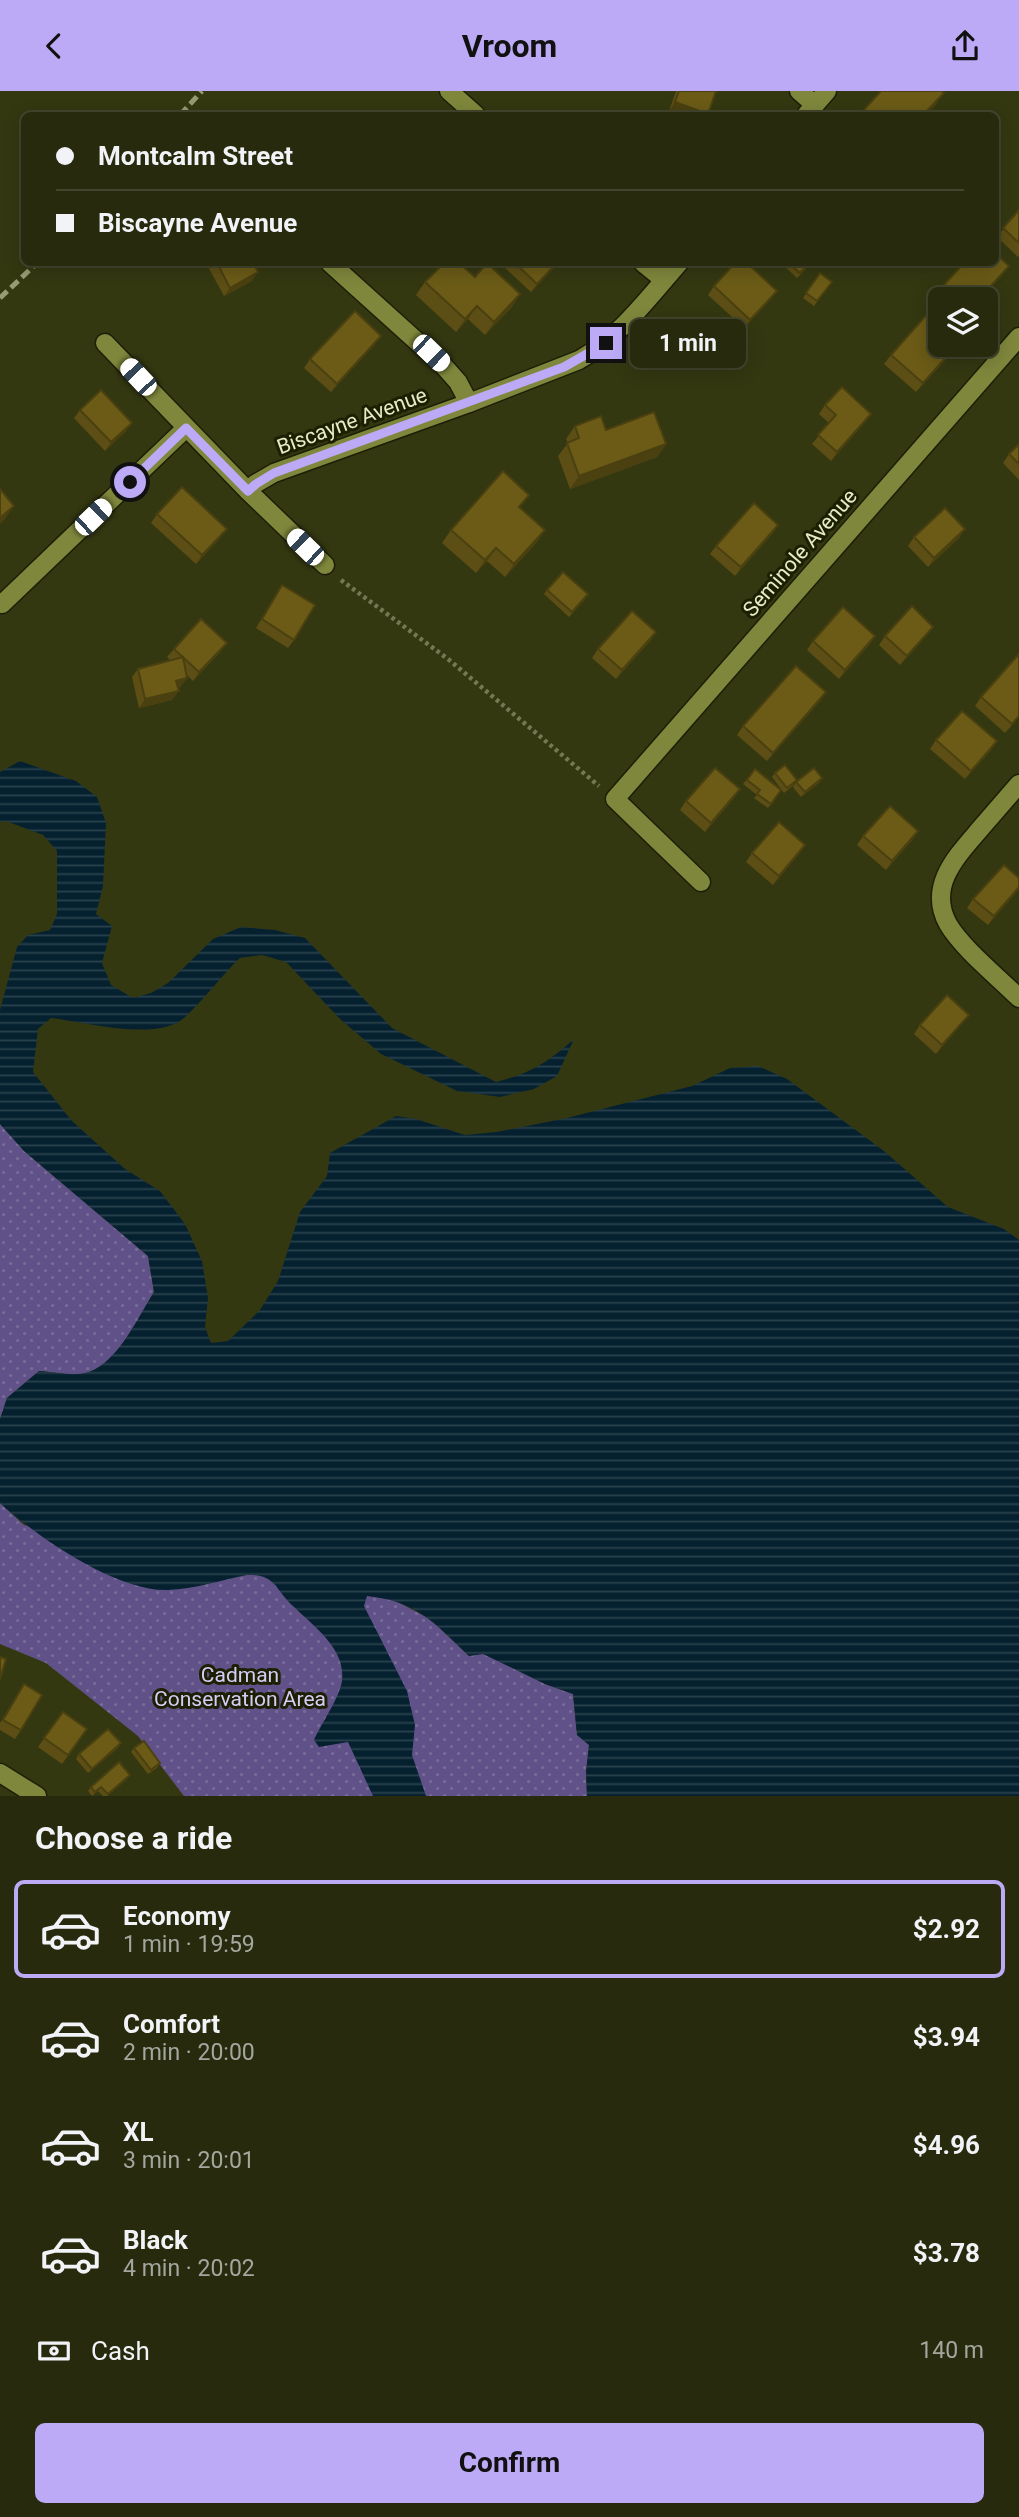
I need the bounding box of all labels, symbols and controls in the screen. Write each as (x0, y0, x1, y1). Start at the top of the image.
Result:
icon: back (35, 27, 73, 65)
text: Vroom (462, 27, 557, 65)
icon: share (946, 27, 984, 65)
text: Montcalm Street (98, 141, 293, 171)
text: Biscayne Avenue (98, 208, 297, 238)
map controls (928, 287, 998, 357)
button: layers (928, 287, 998, 357)
callout: 1 min (630, 319, 746, 367)
route end (590, 327, 622, 359)
text: 1 min (659, 330, 717, 357)
car (409, 331, 454, 375)
car (116, 354, 161, 400)
street label: Biscayne Avenue (274, 383, 430, 459)
route start (114, 466, 146, 498)
street label: Seminole Avenue (738, 484, 862, 622)
car (71, 495, 116, 539)
car (283, 525, 328, 569)
park label: Cadman Conservation Area (154, 1663, 326, 1711)
text: Choose a ride (35, 1819, 232, 1857)
icon: car (39, 1898, 102, 1961)
text: Economy (123, 1901, 230, 1931)
text: $2.92 (913, 1914, 980, 1944)
text: 1 min · 19:59 (123, 1931, 255, 1958)
icon: car (39, 2006, 102, 2069)
text: Comfort (123, 2009, 220, 2039)
text: $3.94 (913, 2022, 980, 2052)
text: 2 min · 20:00 (123, 2039, 255, 2066)
icon: car (39, 2114, 102, 2177)
text: XL (123, 2117, 154, 2147)
text: $4.96 (913, 2130, 980, 2160)
text: 3 min · 20:01 (123, 2147, 255, 2174)
icon: car (39, 2222, 102, 2285)
text: Black (123, 2225, 188, 2255)
text: $3.78 (913, 2238, 980, 2268)
text: 4 min · 20:02 (123, 2255, 255, 2282)
icon: cash (35, 2332, 73, 2370)
text: Cash (91, 2336, 150, 2366)
text: 140 m (919, 2337, 984, 2364)
button: Confirm (35, 2423, 984, 2503)

